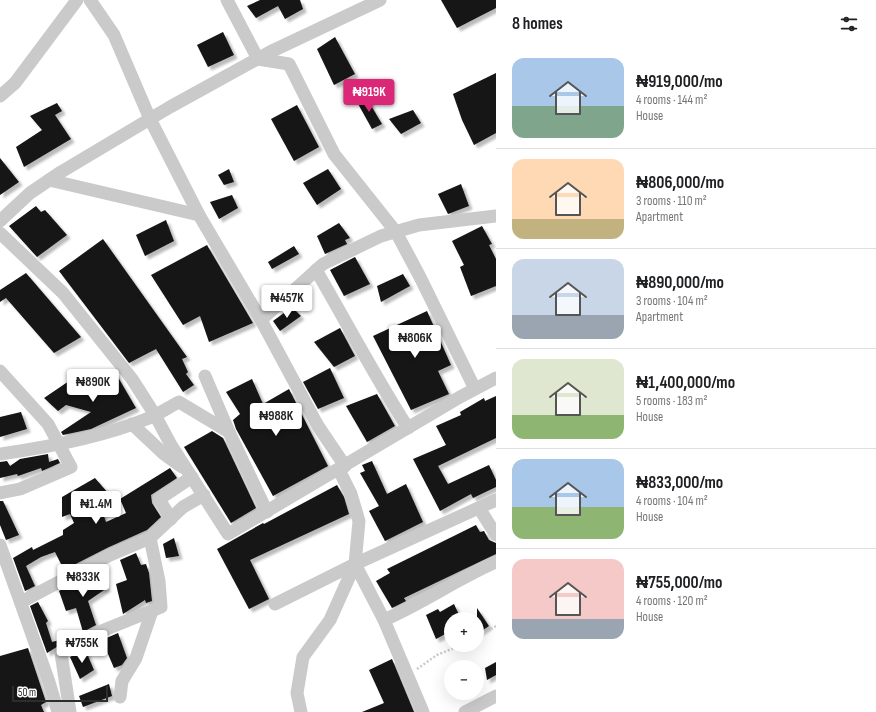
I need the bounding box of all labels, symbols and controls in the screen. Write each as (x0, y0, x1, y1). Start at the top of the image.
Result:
icon: filters (838, 13, 860, 35)
text: 8 homes (512, 14, 563, 34)
text: ₦919,000/mo (636, 72, 723, 92)
icon: home (544, 74, 592, 122)
pin: ₦919K (341, 79, 397, 113)
text: ₦919K (352, 84, 386, 100)
text: 4 rooms · 144 m² (636, 92, 707, 108)
text: House (636, 108, 663, 124)
text: ₦806,000/mo (636, 173, 724, 193)
icon: home (544, 175, 592, 223)
text: 3 rooms · 110 m² (636, 193, 707, 209)
text: Apartment (636, 209, 683, 225)
text: ₦890,000/mo (636, 273, 724, 293)
icon: home (544, 275, 592, 323)
pin: ₦457K (259, 285, 315, 319)
text: ₦457K (270, 290, 304, 306)
text: 3 rooms · 104 m² (636, 293, 708, 309)
text: Apartment (636, 309, 683, 325)
pin: ₦806K (387, 325, 443, 359)
text: ₦806K (398, 330, 432, 346)
pin: ₦890K (65, 369, 121, 403)
text: ₦1,400,000/mo (636, 373, 735, 393)
text: ₦890K (76, 374, 110, 390)
icon: home (544, 375, 592, 423)
text: 5 rooms · 183 m² (636, 393, 707, 409)
pin: ₦988K (248, 403, 304, 437)
text: ₦988K (259, 408, 293, 424)
text: House (636, 409, 663, 425)
text: ₦833,000/mo (636, 473, 723, 493)
icon: home (544, 475, 592, 523)
pin: ₦1.4M (68, 491, 124, 525)
text: 4 rooms · 104 m² (636, 493, 708, 509)
text: ₦1.4M (80, 496, 112, 512)
text: House (636, 509, 663, 525)
pin: ₦833K (55, 564, 111, 598)
text: ₦833K (66, 569, 100, 585)
text: ₦755,000/mo (636, 573, 722, 593)
icon: home (544, 575, 592, 623)
text: 4 rooms · 120 m² (636, 593, 708, 609)
text: House (636, 609, 663, 625)
map controls (444, 612, 484, 700)
button: + (444, 612, 484, 652)
pin: ₦755K (54, 630, 110, 664)
text: ₦755K (66, 635, 98, 651)
button: − (444, 660, 484, 700)
scale bar (12, 684, 108, 703)
text: 50 m (18, 686, 36, 699)

